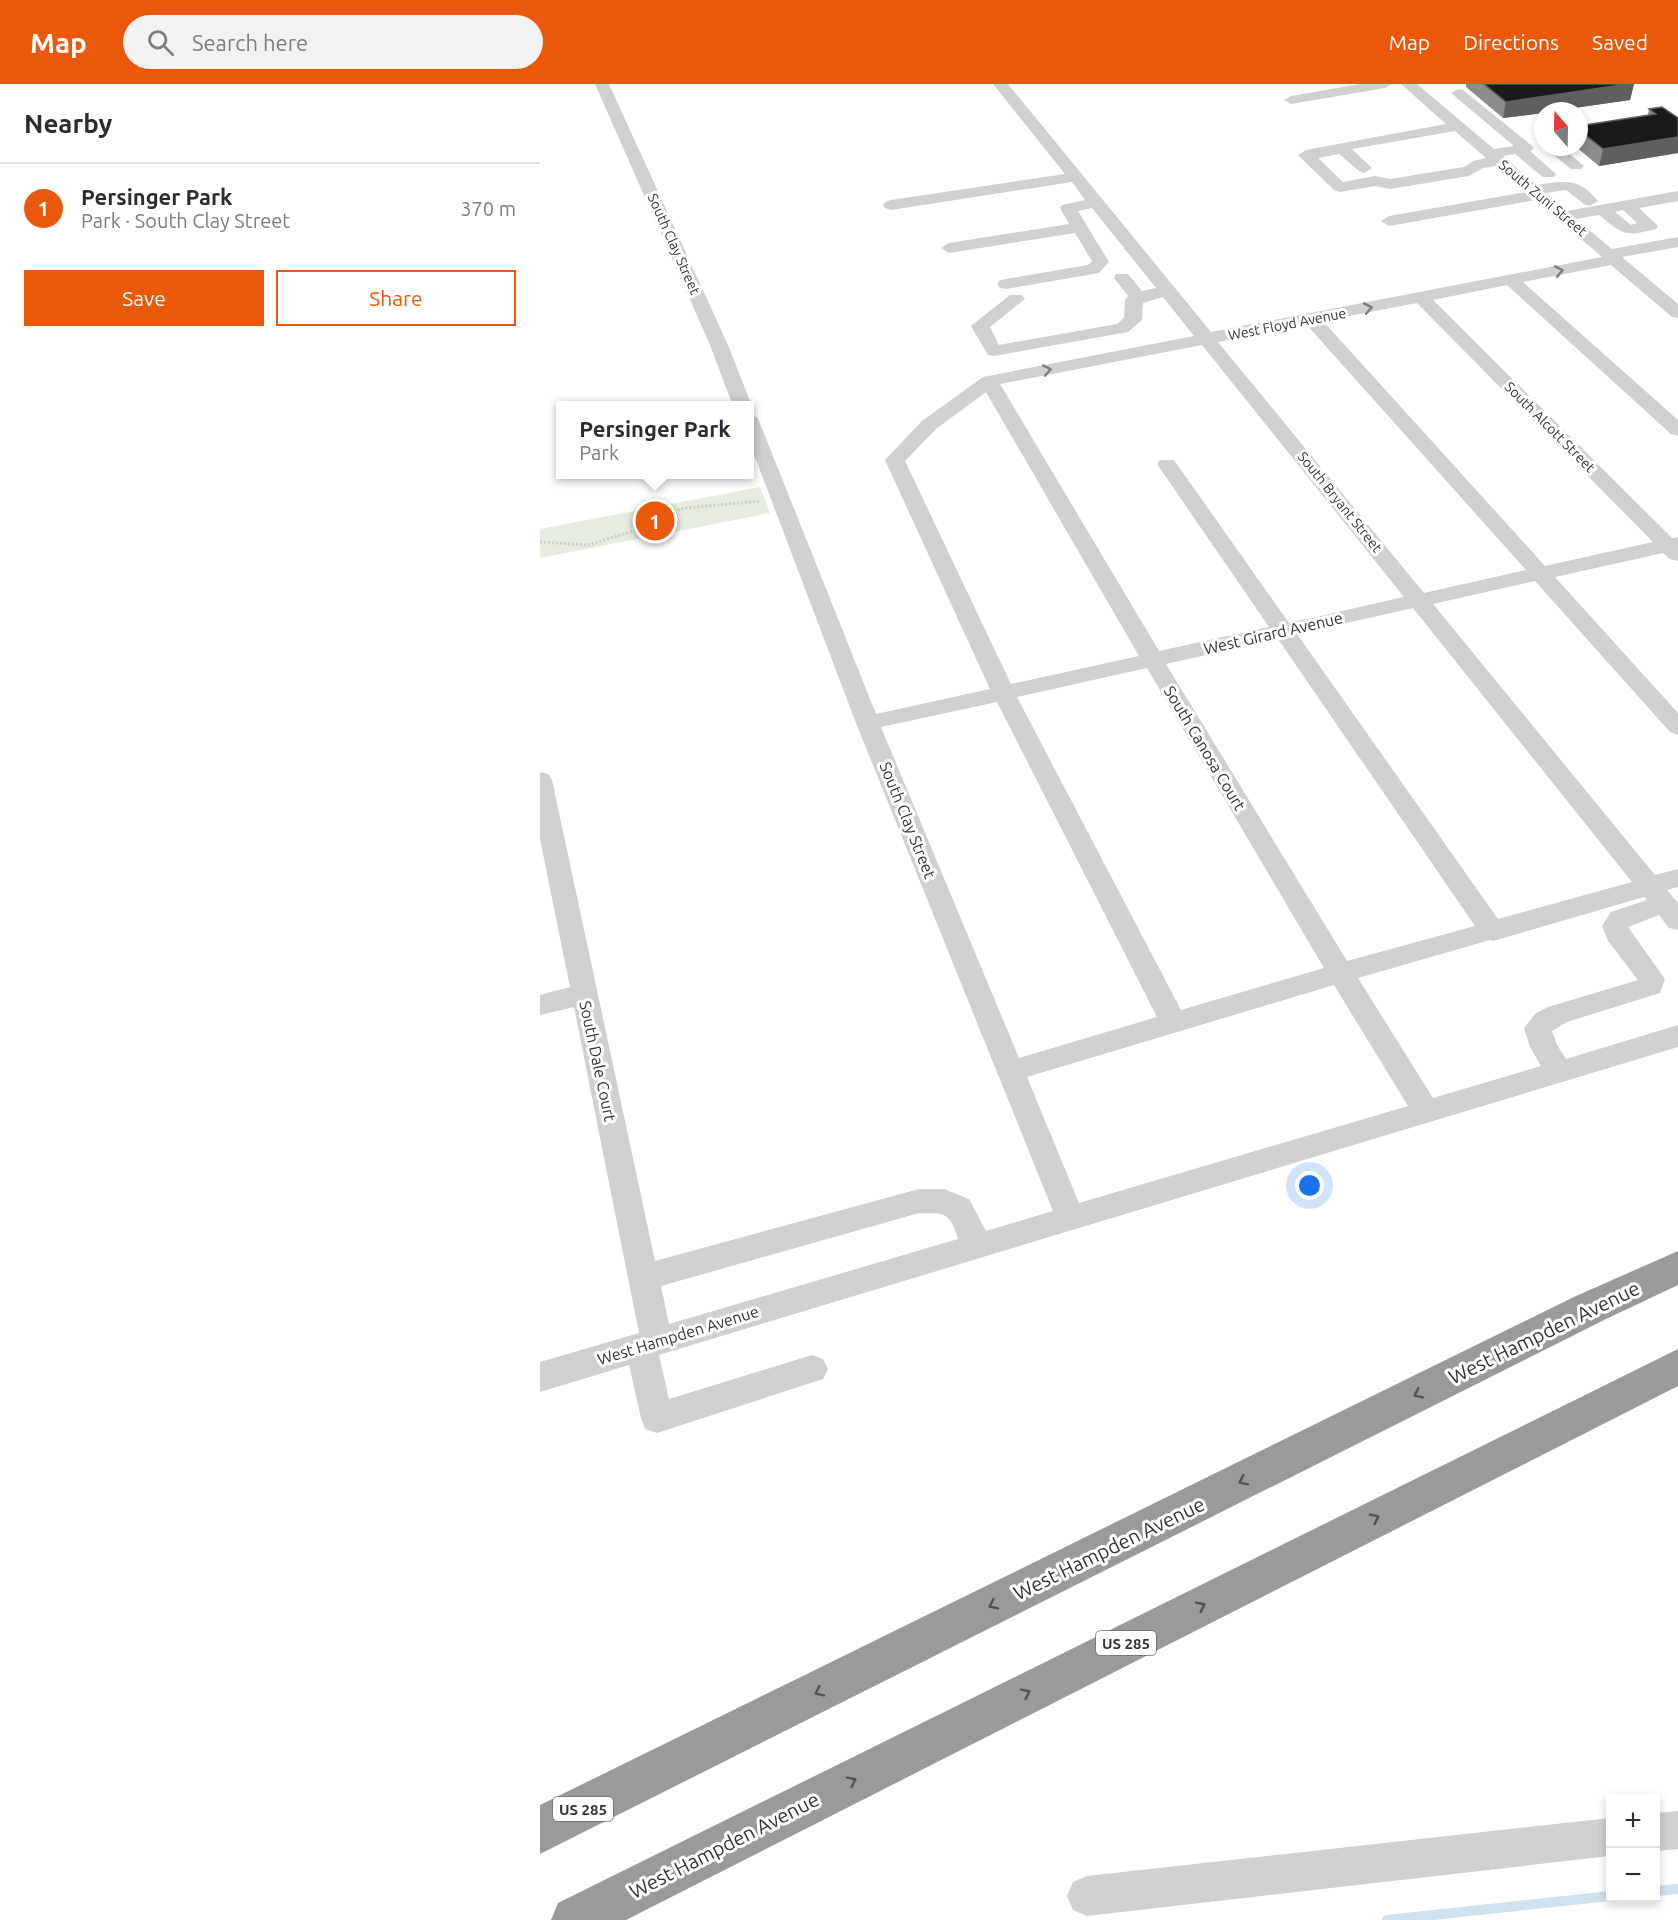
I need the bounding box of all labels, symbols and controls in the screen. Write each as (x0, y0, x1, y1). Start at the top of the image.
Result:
search box (123, 15, 543, 69)
icon: search (144, 26, 177, 59)
text: Map (30, 27, 87, 58)
text: Search here (192, 30, 308, 55)
text: Map (1389, 30, 1430, 54)
text: Directions (1463, 30, 1559, 54)
text: Saved (1592, 30, 1648, 54)
north arrow (1534, 102, 1588, 156)
text: Nearby (24, 109, 112, 138)
street label: South Zuni Street (1496, 157, 1591, 240)
text: Persinger Park (81, 184, 232, 209)
street label: South Clay Street (645, 191, 704, 297)
text: 1 (38, 197, 49, 220)
text: 370 m (460, 197, 516, 220)
text: Park · South Clay Street (81, 209, 290, 232)
one-way arrow (1554, 265, 1564, 278)
button: Save (24, 270, 264, 326)
button: Share (276, 270, 516, 326)
one-way arrow (1363, 302, 1373, 315)
street label: West Floyd Avenue (1227, 305, 1347, 343)
one-way arrow (1041, 364, 1051, 377)
street label: South Alcott Street (1502, 379, 1599, 476)
popup (556, 401, 754, 479)
text: Persinger Park (579, 416, 731, 441)
text: Park (579, 441, 619, 464)
street label: South Bryant Street (1295, 449, 1386, 556)
pin: 1 (636, 498, 674, 544)
street label: West Girard Avenue (1202, 608, 1344, 658)
street label: South Canosa Court (1161, 683, 1250, 814)
street label: South Clay Street (876, 759, 940, 882)
street label: South Dale Court (576, 999, 620, 1124)
your location (1295, 1171, 1324, 1200)
street label: West Hampden Avenue (1445, 1276, 1643, 1388)
street label: West Hampden Avenue (595, 1302, 761, 1368)
one-way arrow (1413, 1387, 1424, 1398)
one-way arrow (1239, 1474, 1249, 1485)
street label: West Hampden Avenue (1010, 1492, 1208, 1604)
one-way arrow (1369, 1514, 1379, 1525)
one-way arrow (989, 1598, 1000, 1610)
one-way arrow (1194, 1601, 1205, 1613)
road number: US 285 (1096, 1631, 1156, 1655)
one-way arrow (814, 1685, 825, 1696)
one-way arrow (1020, 1689, 1031, 1700)
one-way arrow (846, 1776, 857, 1788)
street label: West Hampden Avenue (625, 1787, 823, 1903)
map controls (1606, 1794, 1660, 1902)
button: + (1606, 1794, 1660, 1848)
road number: US 285 (553, 1797, 613, 1821)
button: − (1606, 1848, 1660, 1902)

